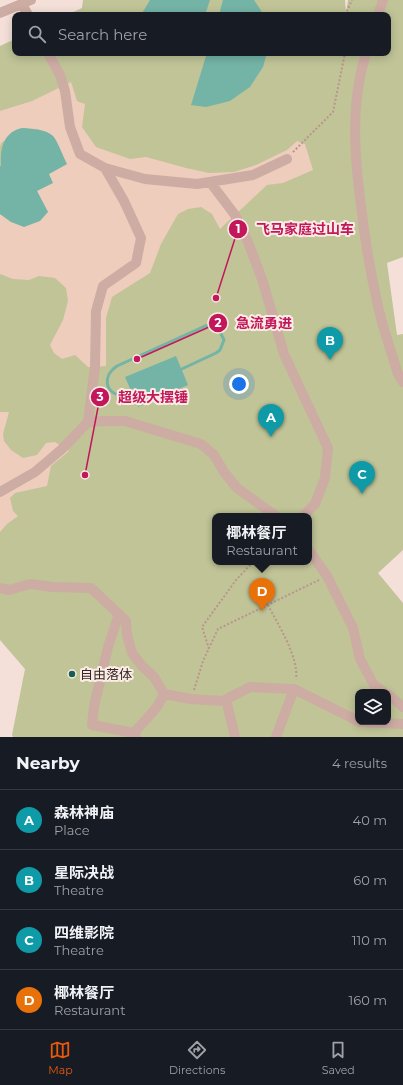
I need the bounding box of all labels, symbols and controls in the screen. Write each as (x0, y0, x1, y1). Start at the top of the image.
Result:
search box (12, 12, 391, 56)
icon: search (26, 23, 48, 45)
text: Search here (58, 25, 147, 44)
callout: 飞马家庭过山车 (228, 216, 362, 242)
text: 飞马家庭过山车 (256, 220, 354, 238)
text: 1 (236, 221, 240, 236)
callout: 急流勇进 (208, 310, 300, 336)
text: 急流勇进 (236, 314, 292, 332)
text: 2 (214, 315, 222, 330)
pin: B (317, 327, 343, 360)
your location (229, 374, 249, 394)
callout: 超级大摆锤 (90, 384, 196, 410)
text: 超级大摆锤 (118, 388, 188, 406)
text: 3 (95, 389, 104, 404)
pin: A (258, 404, 284, 437)
pin: C (349, 461, 375, 494)
popup (212, 513, 312, 565)
text: 椰林餐厅 (226, 523, 286, 542)
text: Restaurant (226, 542, 298, 558)
pin: D (249, 578, 275, 611)
place label: 自由落体 (80, 666, 132, 682)
marker: 自由落体 (67, 669, 77, 679)
map controls (355, 689, 391, 725)
button: layers (355, 689, 391, 725)
text: Nearby (16, 753, 80, 773)
text: 4 results (332, 755, 387, 771)
text: 森林神庙 (54, 803, 114, 822)
text: A (24, 812, 34, 828)
text: 40 m (353, 812, 387, 828)
text: Place (54, 822, 90, 838)
text: 星际决战 (54, 863, 114, 882)
text: B (24, 872, 34, 888)
text: 60 m (353, 872, 387, 888)
text: Theatre (54, 882, 104, 898)
text: 四维影院 (54, 923, 114, 942)
text: C (24, 932, 34, 948)
text: 110 m (352, 932, 387, 948)
text: Theatre (54, 942, 104, 958)
text: 椰林餐厅 (54, 983, 114, 1002)
text: D (24, 992, 34, 1008)
text: 160 m (349, 992, 387, 1008)
text: Restaurant (54, 1002, 125, 1018)
tab: Map (48, 1039, 73, 1077)
tab: Directions (169, 1039, 225, 1077)
tab: Saved (322, 1039, 355, 1077)

